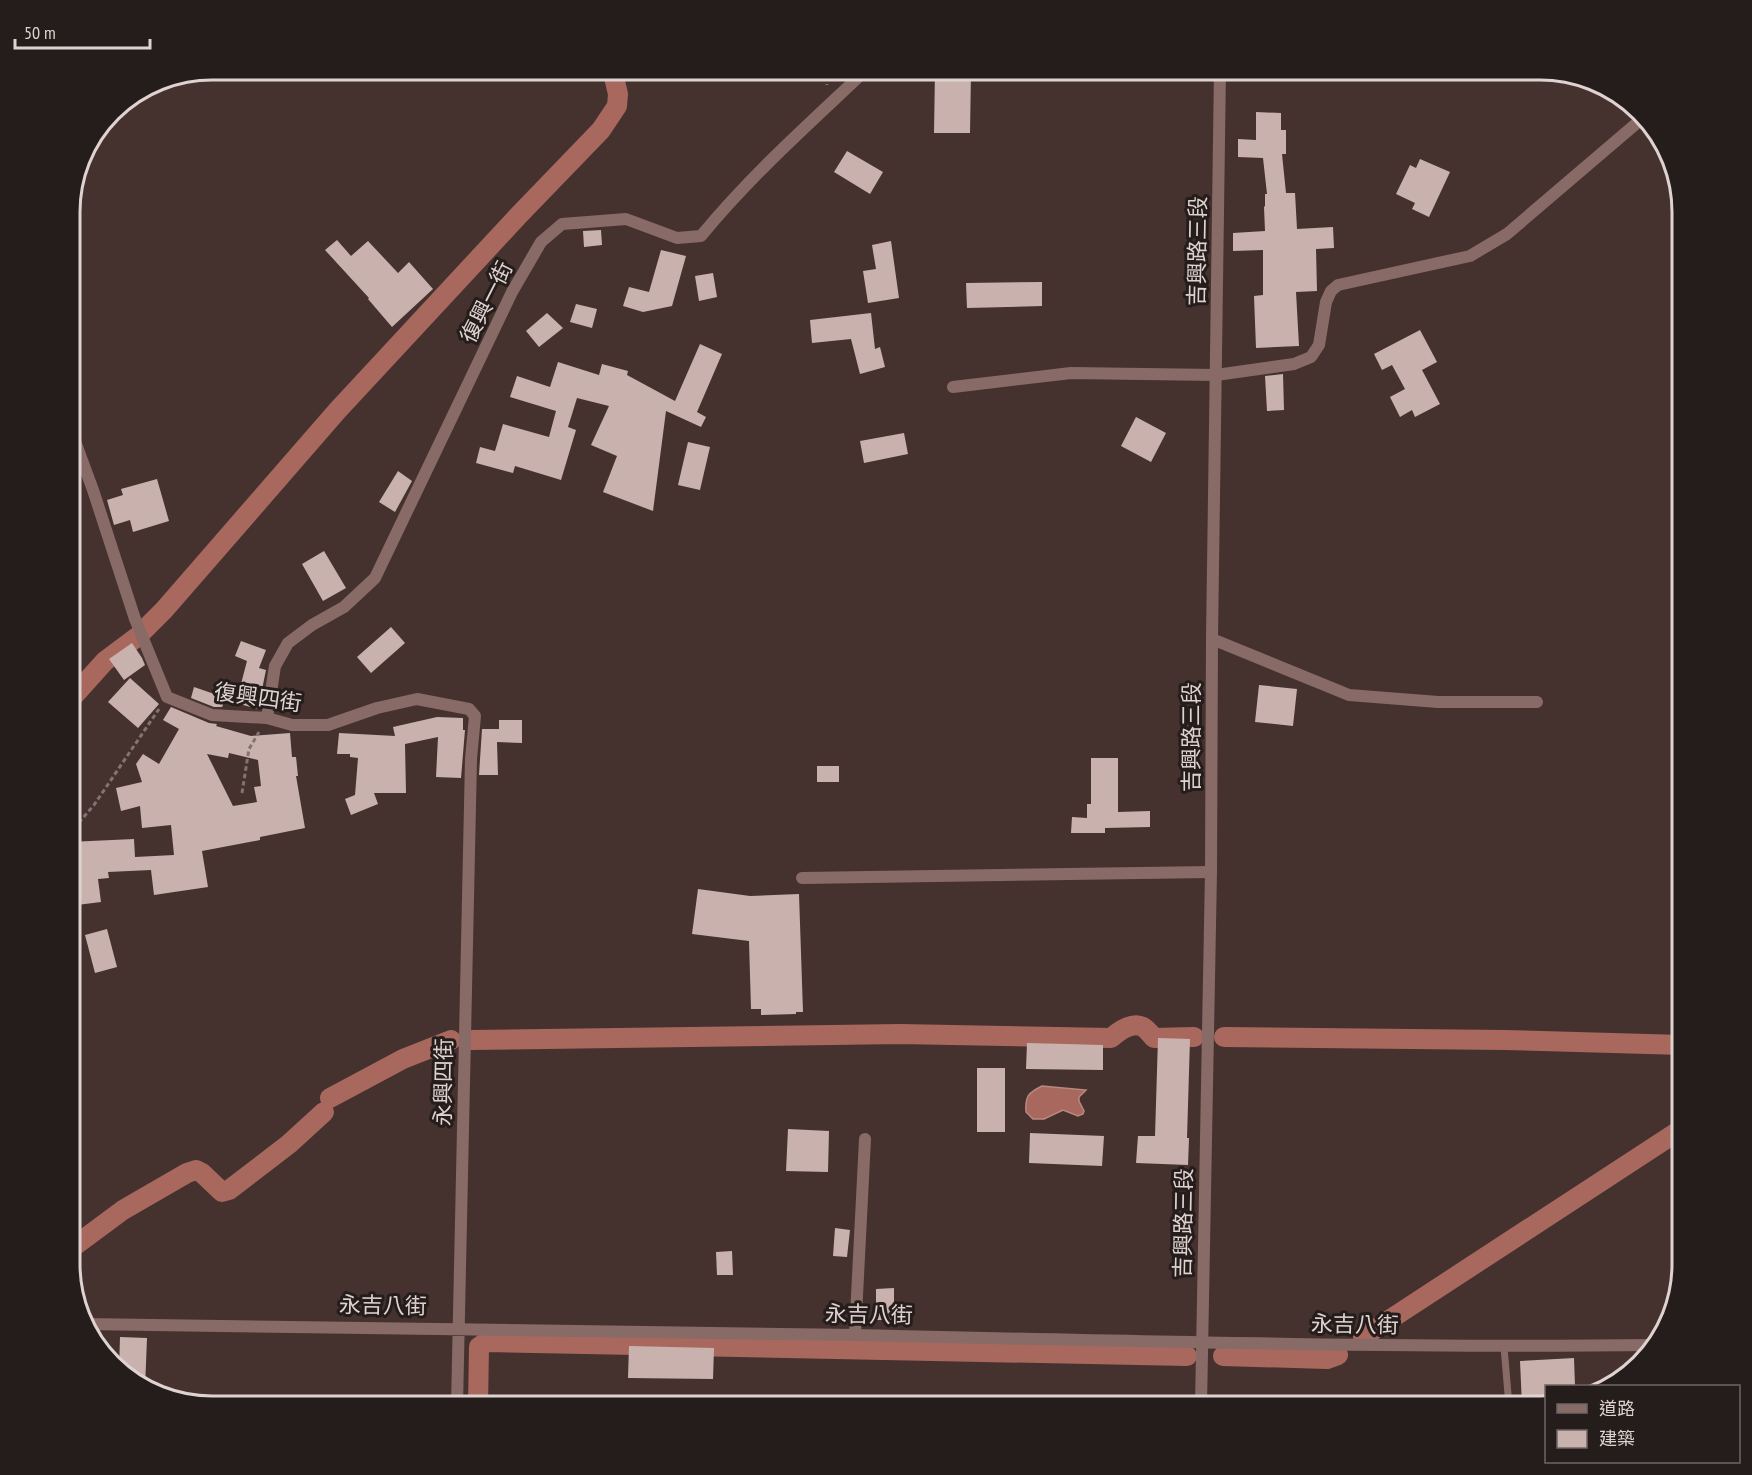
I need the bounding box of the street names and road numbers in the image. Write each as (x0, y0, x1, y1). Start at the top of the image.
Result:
street label: 吉興路三段 (1182, 196, 1212, 306)
street label: 復興一街 (454, 256, 518, 348)
street label: 復興四街 (212, 677, 304, 717)
street label: 吉興路三段 (1177, 682, 1205, 792)
street label: 永興四街 (428, 1038, 458, 1126)
street label: 吉興路三段 (1168, 1168, 1198, 1278)
street label: 永吉八街 (339, 1290, 427, 1320)
street label: 永吉八街 (825, 1299, 913, 1329)
street label: 永吉八街 (1311, 1309, 1399, 1339)

